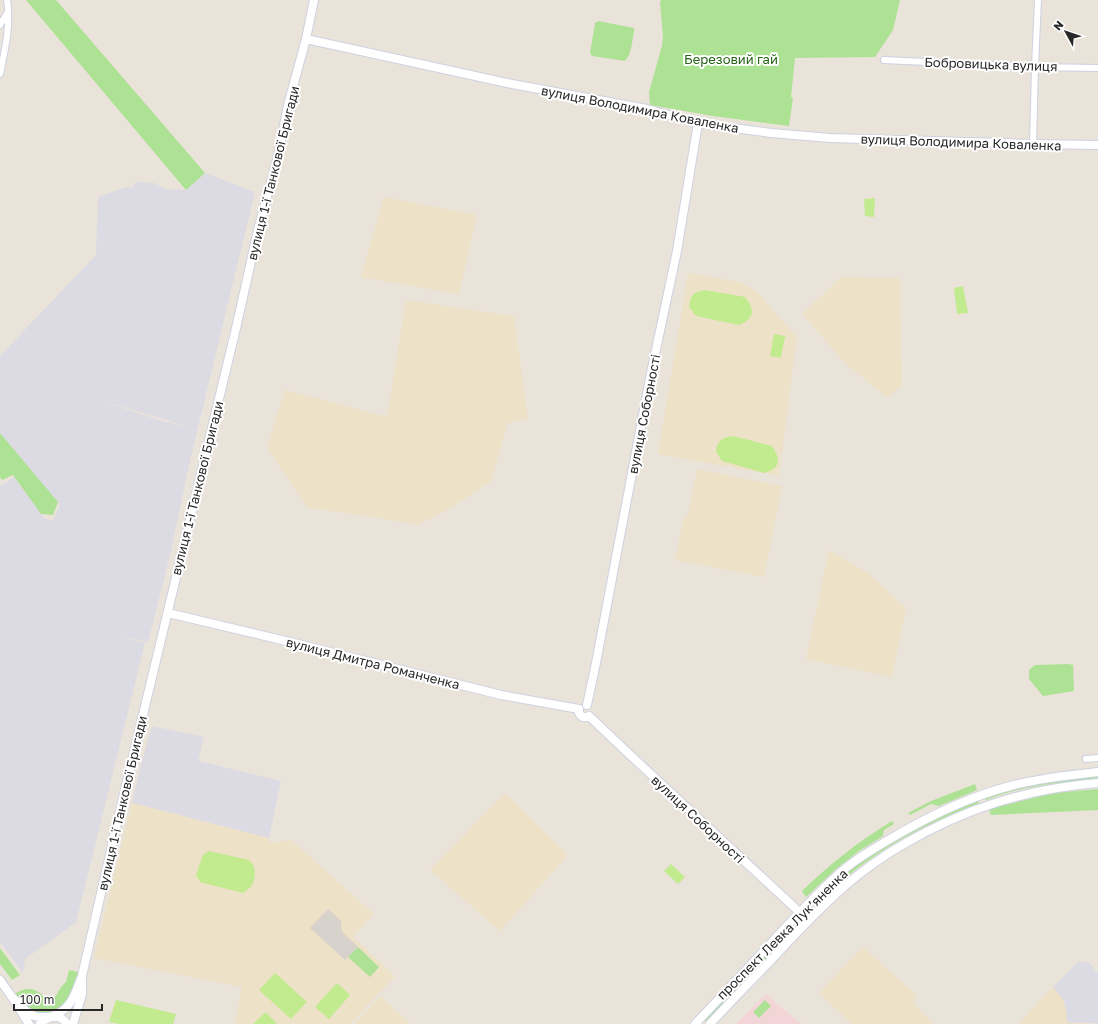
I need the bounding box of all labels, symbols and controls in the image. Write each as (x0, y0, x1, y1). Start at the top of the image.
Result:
north arrow (1046, 12, 1086, 52)
text: N (1050, 18, 1066, 33)
park label: Березовий гай (684, 51, 778, 67)
street label: Бобровицька вулиця (924, 54, 1058, 74)
street label: вулиця Володимира Коваленка (540, 82, 740, 136)
street label: вулиця 1-ї Танкової Бригади (244, 84, 302, 262)
street label: вулиця Володимира Коваленка (860, 130, 1062, 154)
street label: вулиця Соборності (625, 353, 663, 475)
street label: вулиця 1-ї Танкової Бригади (168, 399, 226, 577)
street label: вулиця Дмитра Романченка (284, 634, 462, 692)
street label: вулиця 1-ї Танкової Бригади (94, 714, 150, 892)
street label: вулиця Соборності (648, 772, 748, 866)
street label: проспект Левка Лукʼяненка (713, 865, 851, 1003)
scale bar (14, 986, 102, 1012)
text: 100 m (20, 992, 54, 1007)

